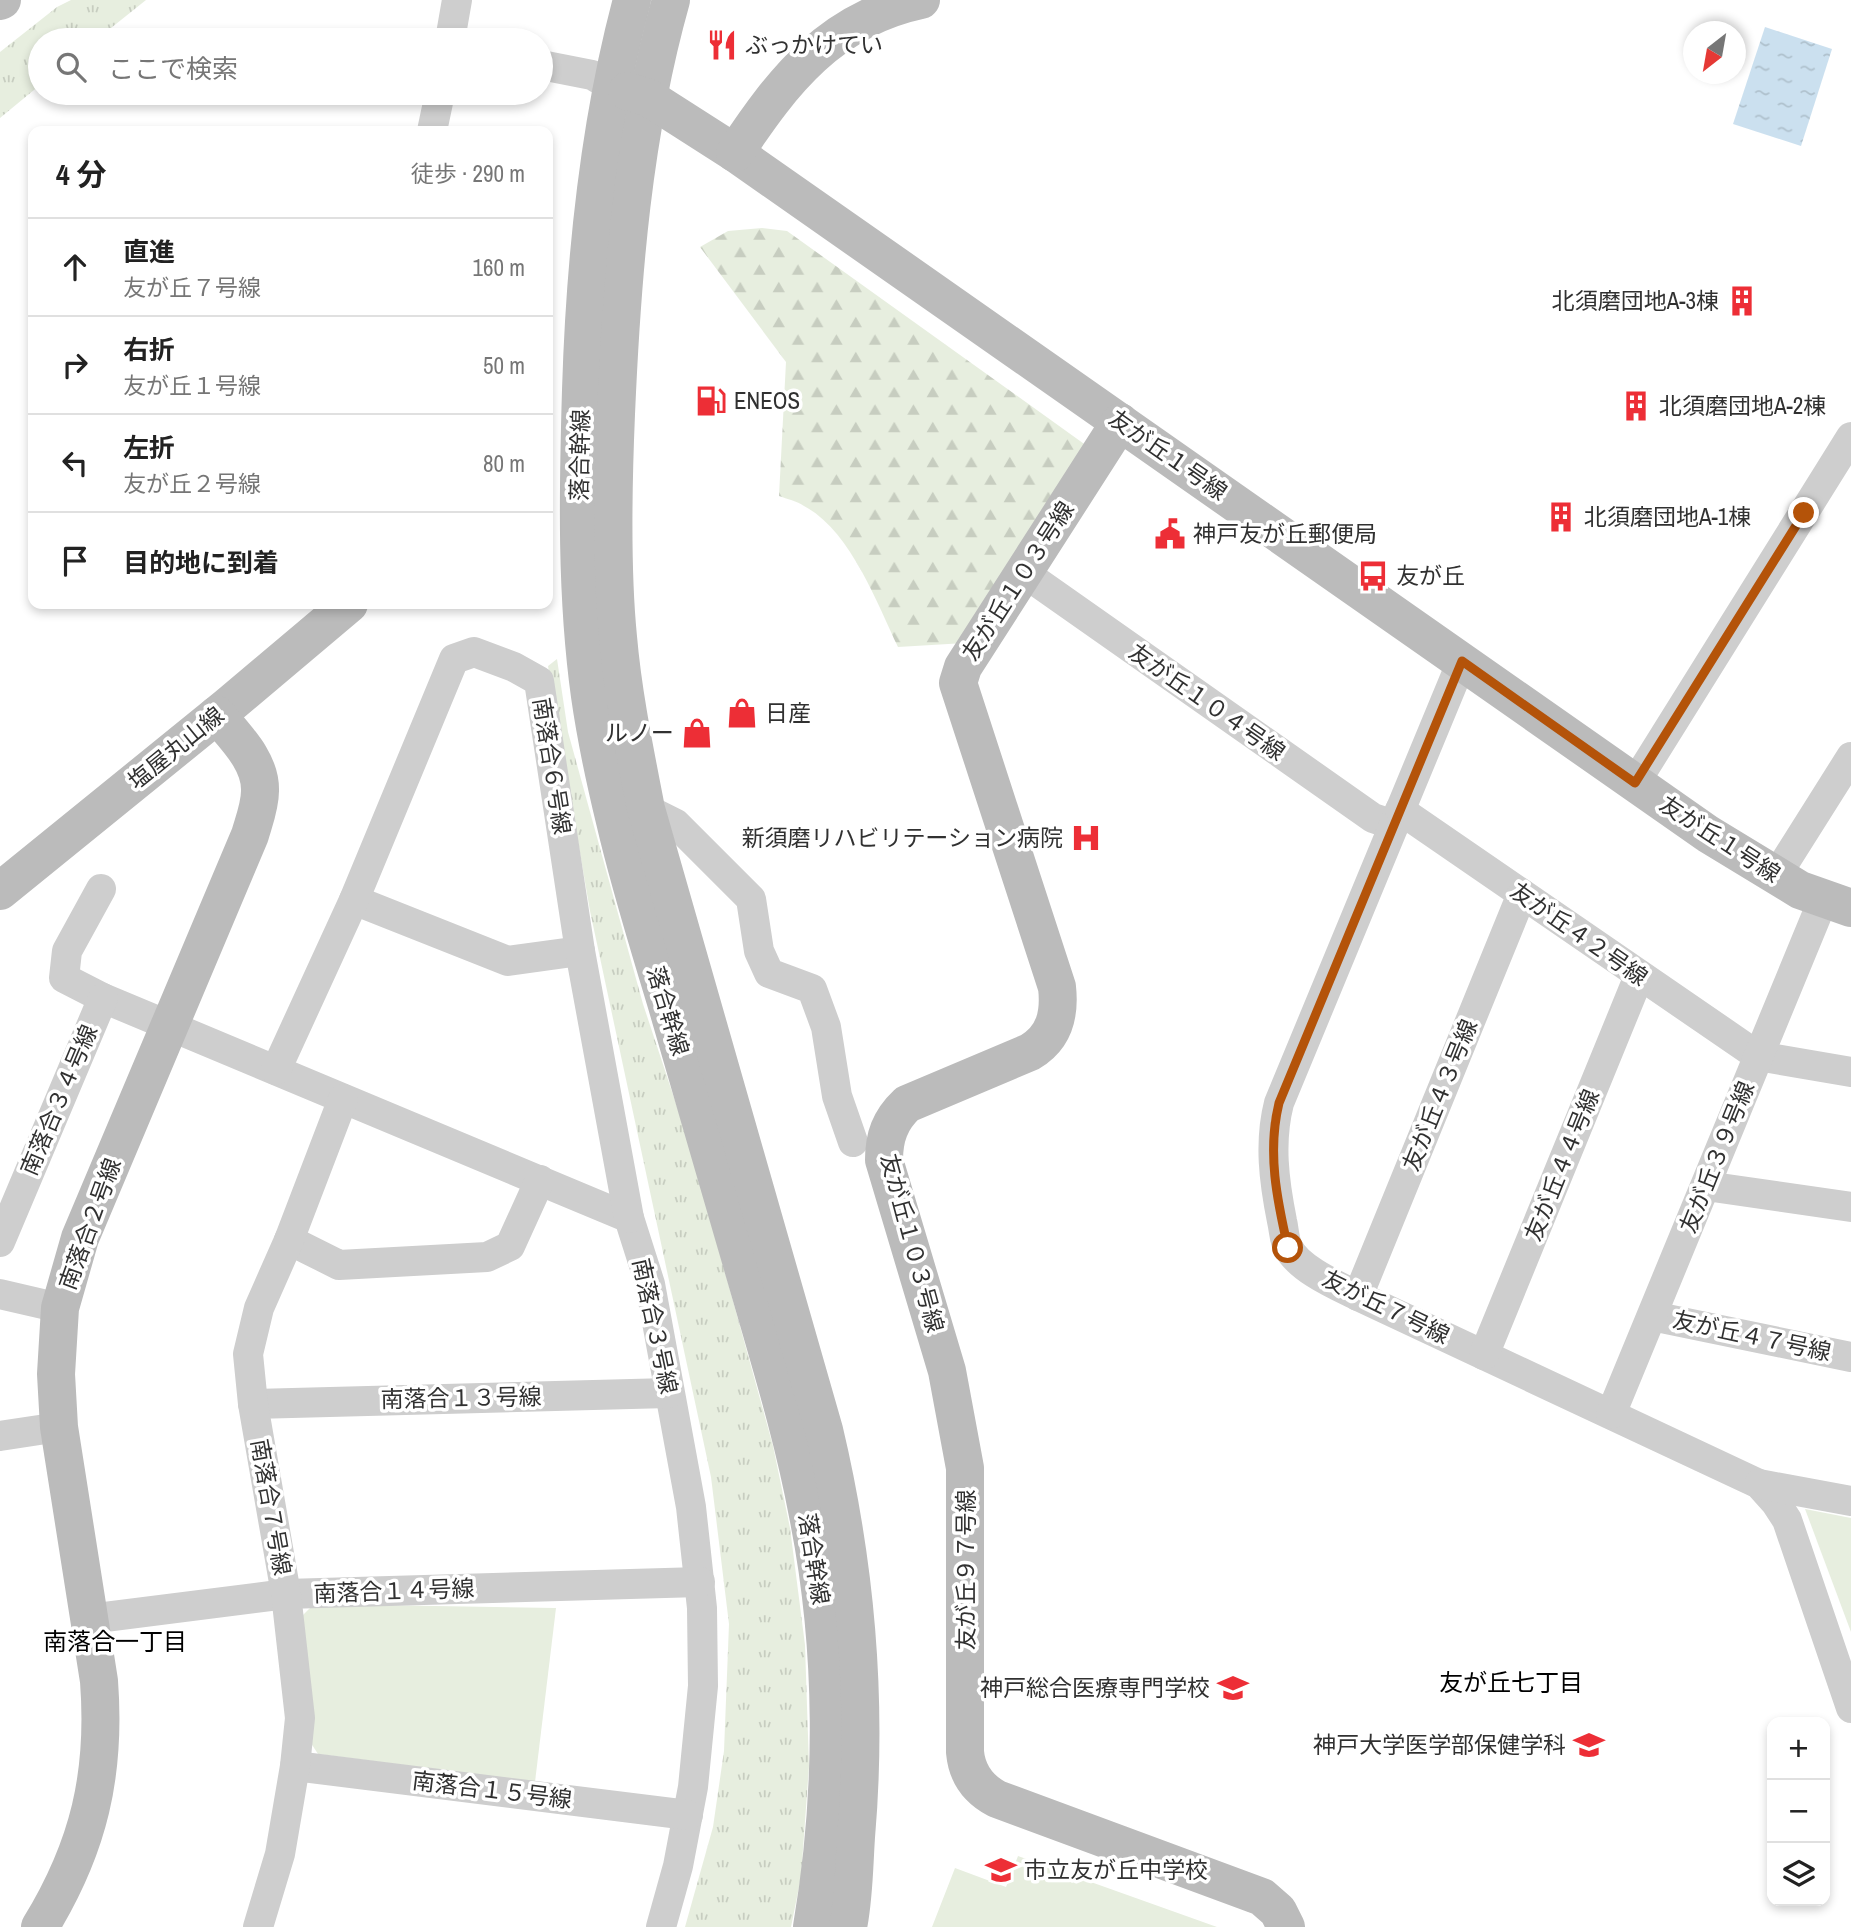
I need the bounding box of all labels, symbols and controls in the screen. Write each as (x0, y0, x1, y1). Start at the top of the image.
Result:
north arrow (1683, 21, 1746, 84)
search box (28, 28, 553, 105)
restaurant icon: ぶっかけてい (705, 28, 739, 62)
place label: ぶっかけてい (745, 29, 883, 60)
icon: search (52, 48, 90, 86)
text: ここで検索 (108, 51, 238, 86)
text: 4 分 (56, 154, 107, 194)
text: 徒歩 · 290 m (411, 158, 525, 189)
text: 直進 (123, 234, 175, 269)
icon: ahead (56, 248, 94, 286)
text: 160 m (473, 252, 525, 283)
text: 友が丘７号線 (123, 272, 261, 303)
building icon: 北須磨団地A-3棟 (1725, 284, 1759, 318)
place label: 北須磨団地A-3棟 (1552, 285, 1719, 316)
text: 右折 (123, 332, 175, 367)
icon: right (56, 346, 94, 384)
text: 50 m (483, 350, 525, 381)
text: 友が丘１号線 (123, 370, 261, 401)
fuel station icon: ENEOS (694, 384, 728, 418)
place label: ENEOS (734, 385, 800, 416)
building icon: 北須磨団地A-2棟 (1619, 389, 1653, 423)
place label: 北須磨団地A-2棟 (1659, 390, 1826, 421)
street label: 友が丘１号線 (1103, 402, 1234, 507)
street label: 落合幹線 (563, 409, 596, 501)
text: 左折 (123, 430, 175, 465)
icon: left (56, 444, 94, 482)
text: 80 m (483, 448, 525, 479)
text: 友が丘２号線 (123, 468, 261, 499)
street label: 友が丘１０３号線 (954, 495, 1081, 666)
route end (1788, 497, 1819, 528)
building icon: 北須磨団地A-1棟 (1544, 500, 1578, 534)
place label: 北須磨団地A-1棟 (1584, 501, 1751, 532)
public building icon: 神戸友が丘郵便局 (1153, 517, 1187, 551)
place label: 神戸友が丘郵便局 (1193, 518, 1377, 549)
icon: arrive (56, 542, 94, 580)
text: 目的地に到着 (123, 545, 279, 580)
bus stop icon: 友が丘 (1356, 559, 1390, 593)
place label: 友が丘 (1396, 560, 1465, 591)
street label: 友が丘１０４号線 (1123, 636, 1292, 767)
street label: 南落合６号線 (526, 695, 579, 836)
shop icon: 日産 (725, 696, 759, 730)
place label: 日産 (765, 697, 811, 728)
street label: 塩屋丸山線 (121, 699, 230, 796)
shop icon: ルノー (680, 716, 714, 750)
place label: ルノー (605, 717, 674, 748)
street label: 友が丘１号線 (1654, 788, 1787, 889)
hospital icon: 新須磨リハビリテーション病院 (1069, 821, 1103, 855)
place label: 新須磨リハビリテーション病院 (741, 822, 1063, 853)
street label: 友が丘４２号線 (1504, 875, 1654, 992)
street label: 落合幹線 (640, 962, 697, 1059)
street label: 友が丘４３号線 (1395, 1014, 1484, 1175)
street label: 南落合３４号線 (13, 1020, 104, 1180)
street label: 友が丘３９号線 (1672, 1076, 1761, 1237)
street label: 友が丘４４号線 (1517, 1084, 1606, 1245)
street label: 友が丘１０３号線 (874, 1150, 951, 1336)
street label: 南落合２号線 (51, 1154, 128, 1294)
route start (1272, 1232, 1303, 1263)
street label: 南落合３号線 (626, 1255, 685, 1397)
street label: 友が丘７号線 (1317, 1262, 1455, 1351)
street label: 友が丘４７号線 (1670, 1304, 1834, 1367)
street label: 南落合１３号線 (380, 1381, 542, 1414)
street label: 南落合７号線 (244, 1436, 299, 1578)
street label: 友が丘９７号線 (950, 1490, 981, 1651)
street label: 落合幹線 (792, 1511, 837, 1607)
street label: 南落合１４号線 (313, 1572, 475, 1609)
district label: 南落合一丁目 (43, 1625, 187, 1657)
district label: 友が丘七丁目 (1439, 1666, 1583, 1698)
school or university icon: 神戸総合医療専門学校 (1216, 1671, 1250, 1705)
place label: 神戸総合医療専門学校 (980, 1672, 1210, 1703)
map controls (1767, 1717, 1830, 1906)
button: + (1767, 1717, 1830, 1780)
school or university icon: 神戸大学医学部保健学科 (1572, 1728, 1606, 1762)
place label: 神戸大学医学部保健学科 (1313, 1729, 1566, 1760)
street label: 南落合１５号線 (410, 1764, 574, 1815)
button: − (1767, 1780, 1830, 1843)
button: layers (1767, 1843, 1830, 1906)
school or university icon: 市立友が丘中学校 (984, 1853, 1018, 1887)
place label: 市立友が丘中学校 (1024, 1854, 1208, 1885)

